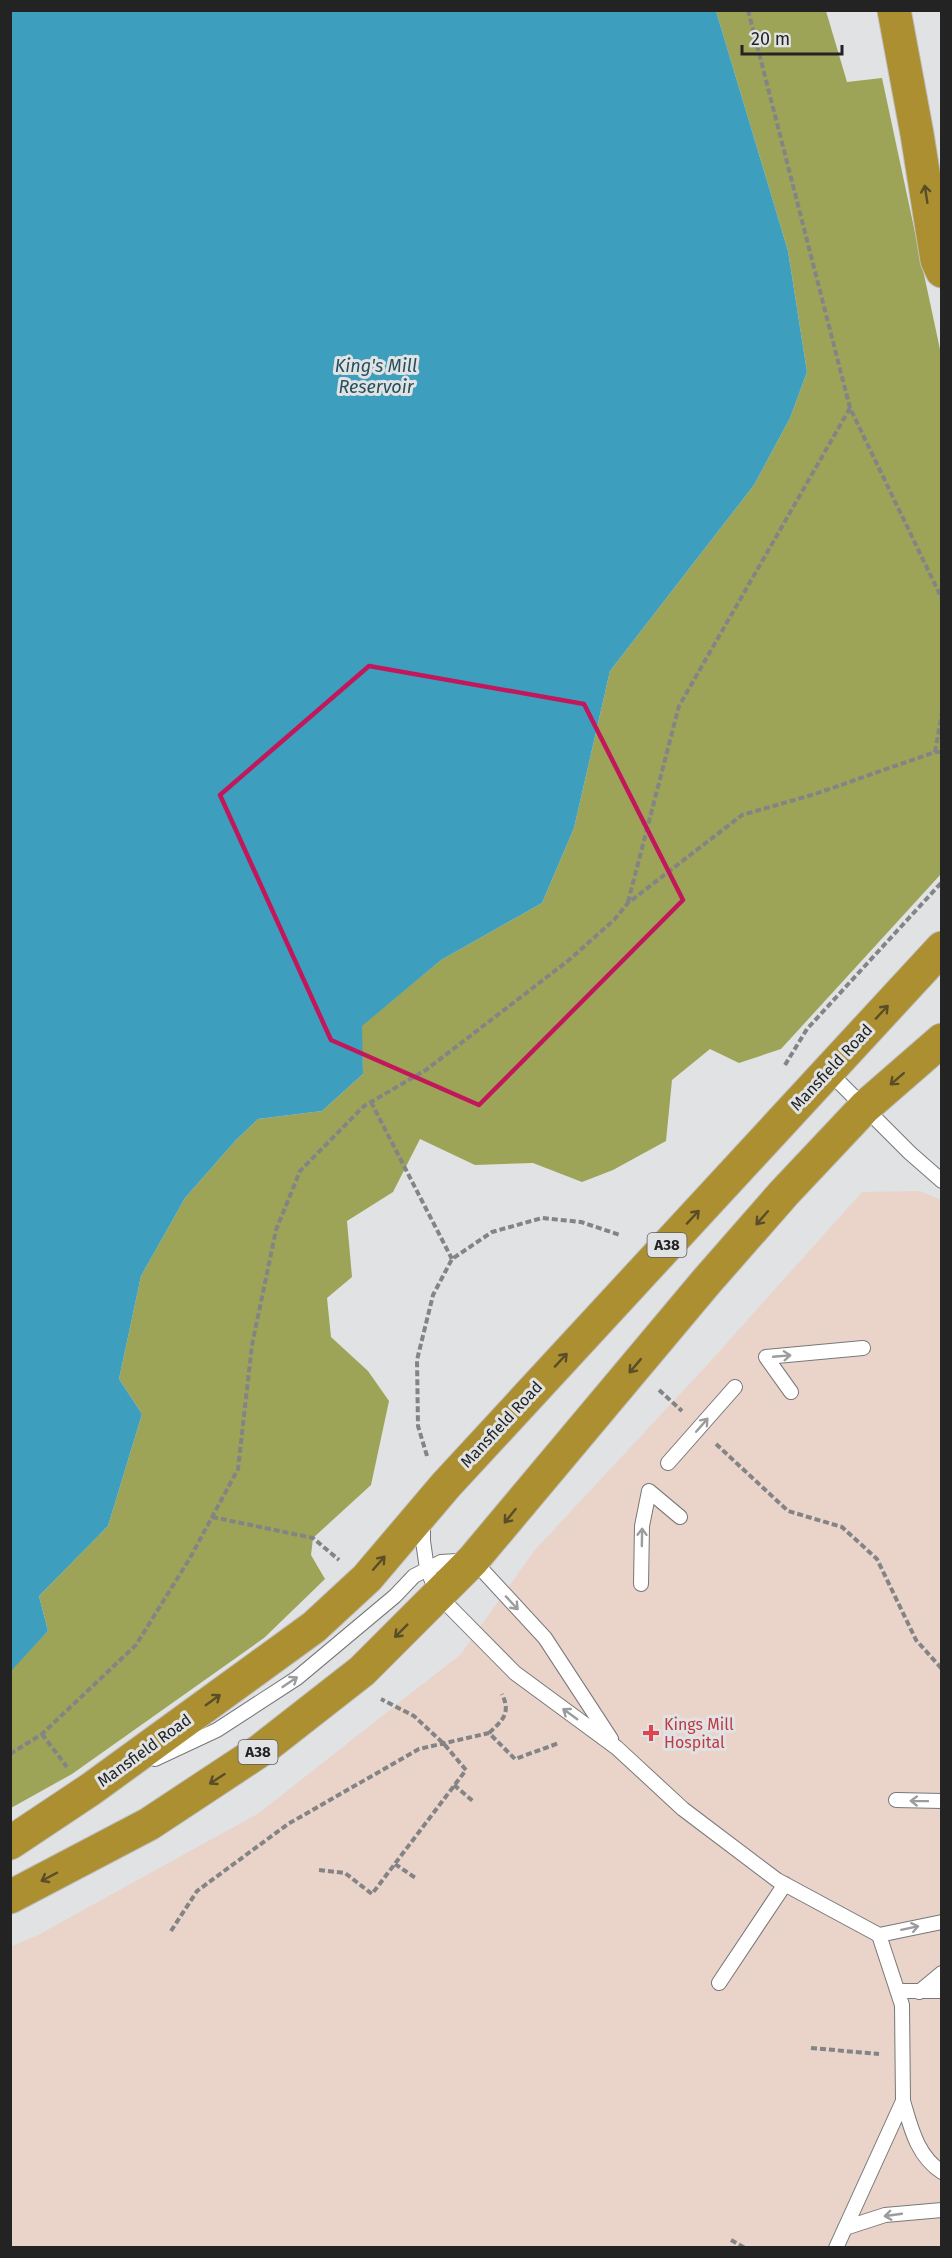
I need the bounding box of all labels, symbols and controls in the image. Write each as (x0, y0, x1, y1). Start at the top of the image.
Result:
scale bar (742, 18, 842, 56)
text: 20 m (751, 28, 790, 50)
one-way arrow (921, 184, 932, 204)
water label: King's Mill Reservoir (335, 355, 417, 398)
one-way arrow (875, 1005, 889, 1020)
street label: Mansfield Road (786, 1020, 876, 1114)
one-way arrow (890, 1072, 905, 1086)
one-way arrow (686, 1210, 700, 1225)
one-way arrow (755, 1210, 769, 1225)
road number: A38 (648, 1233, 686, 1257)
one-way arrow (771, 1350, 791, 1361)
one-way arrow (554, 1353, 568, 1368)
one-way arrow (628, 1358, 642, 1373)
street label: Mansfield Road (456, 1377, 546, 1471)
one-way arrow (695, 1418, 709, 1433)
one-way arrow (504, 1508, 517, 1524)
one-way arrow (636, 1527, 648, 1547)
one-way arrow (372, 1556, 386, 1571)
one-way arrow (505, 1595, 519, 1610)
one-way arrow (394, 1624, 409, 1638)
one-way arrow (282, 1676, 298, 1688)
one-way arrow (204, 1694, 220, 1707)
one-way arrow (563, 1707, 579, 1720)
street label: Mansfield Road (94, 1710, 195, 1791)
place label: Kings Mill Hospital (664, 1715, 734, 1752)
marker: Kings Mill Hospital (642, 1724, 660, 1742)
road number: A38 (238, 1740, 278, 1764)
one-way arrow (209, 1773, 226, 1785)
one-way arrow (909, 1795, 929, 1806)
one-way arrow (40, 1872, 58, 1883)
one-way arrow (901, 1922, 920, 1934)
one-way arrow (883, 2209, 903, 2220)

